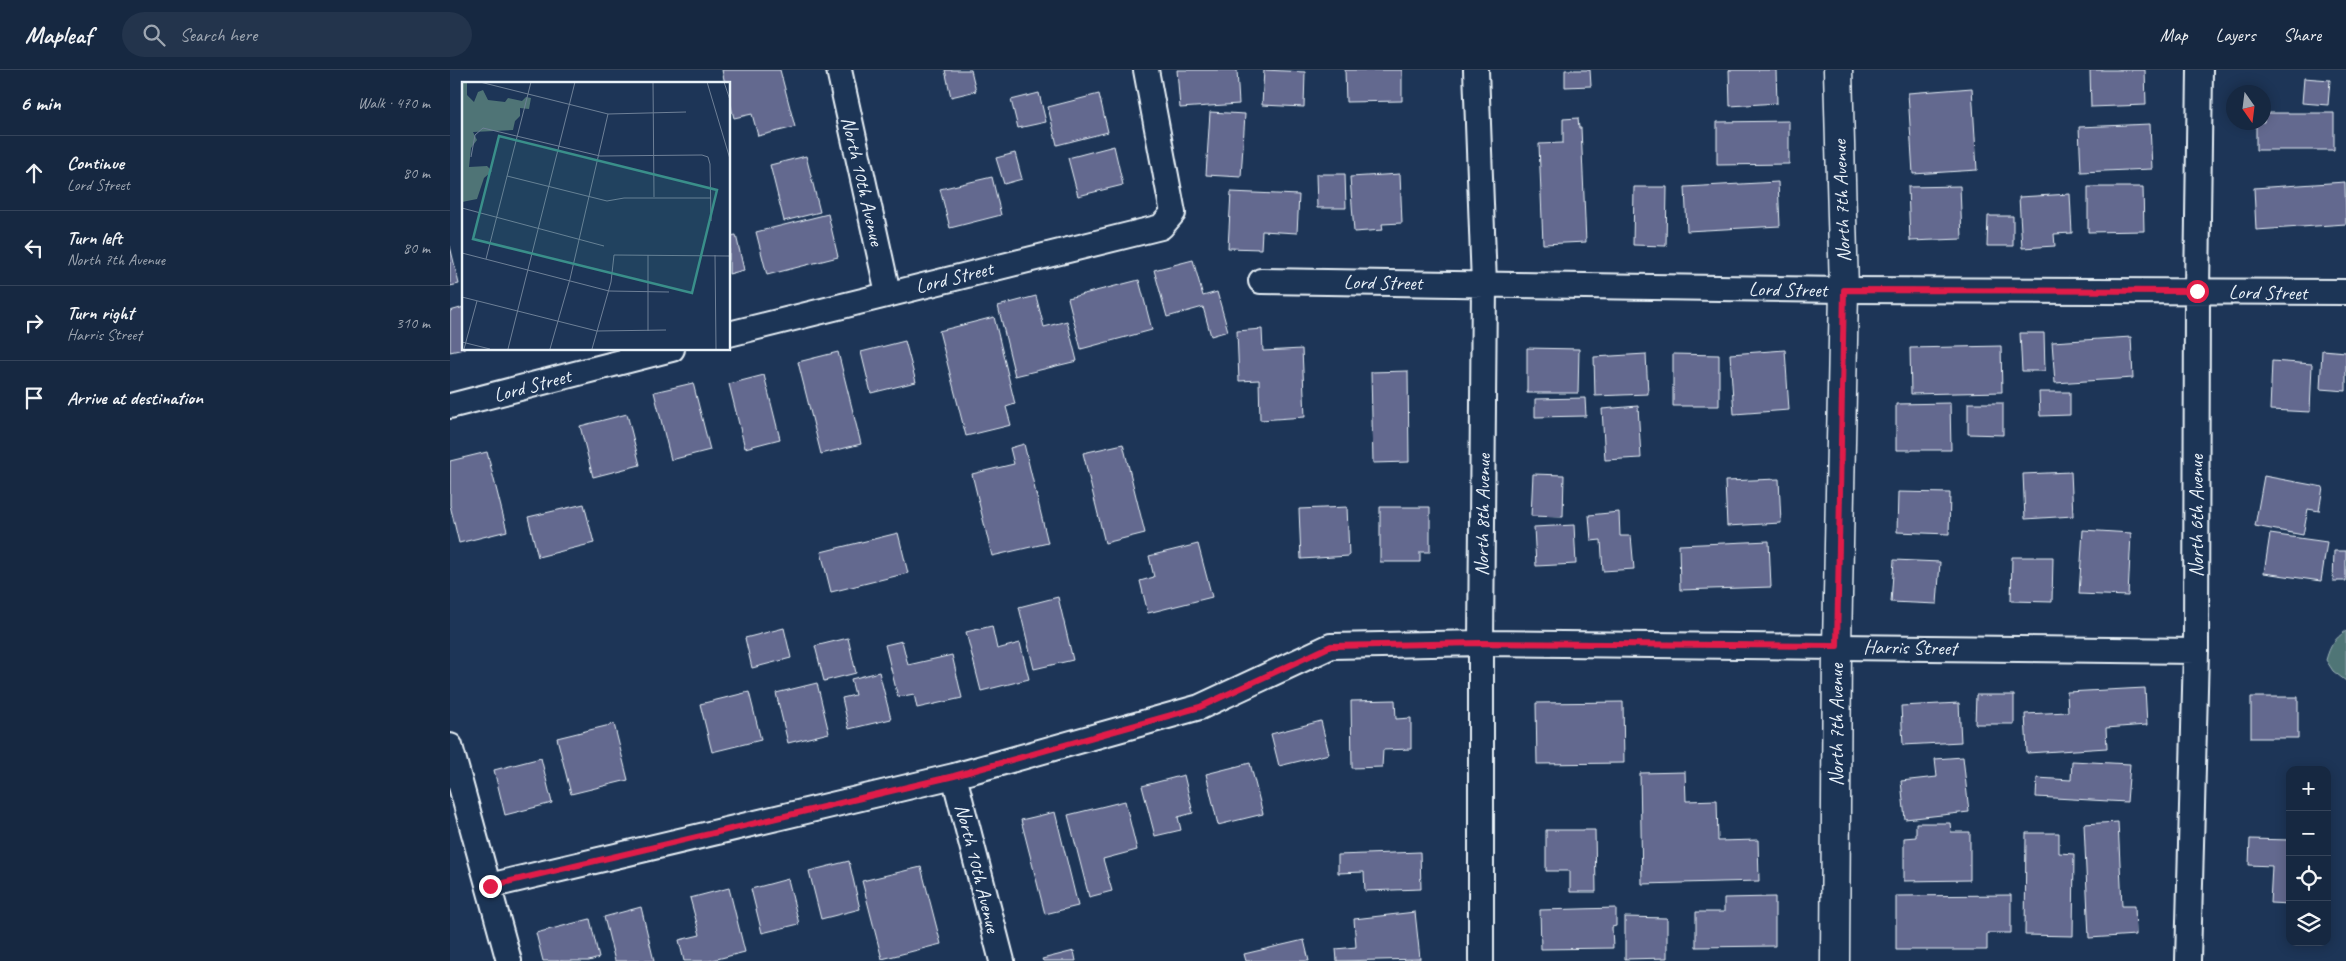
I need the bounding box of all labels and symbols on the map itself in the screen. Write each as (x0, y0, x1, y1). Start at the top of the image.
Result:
inset map (462, 82, 730, 350)
north arrow (2226, 85, 2271, 130)
street label: North 10th Avenue (836, 114, 890, 249)
street label: North 7th Avenue (1827, 138, 1856, 263)
street label: Lord Street (913, 255, 998, 299)
street label: Lord Street (1343, 269, 1425, 296)
street label: Lord Street (1748, 276, 1830, 303)
street label: Lord Street (2228, 279, 2310, 306)
route start (2186, 280, 2209, 303)
street label: Lord Street (491, 363, 576, 408)
street label: North 8th Avenue (1469, 452, 1496, 576)
street label: North 6th Avenue (2184, 453, 2209, 577)
street label: Harris Street (1863, 634, 1960, 661)
street label: North 7th Avenue (1824, 662, 1849, 786)
street label: North 10th Avenue (949, 801, 1006, 936)
route end (479, 875, 502, 898)

